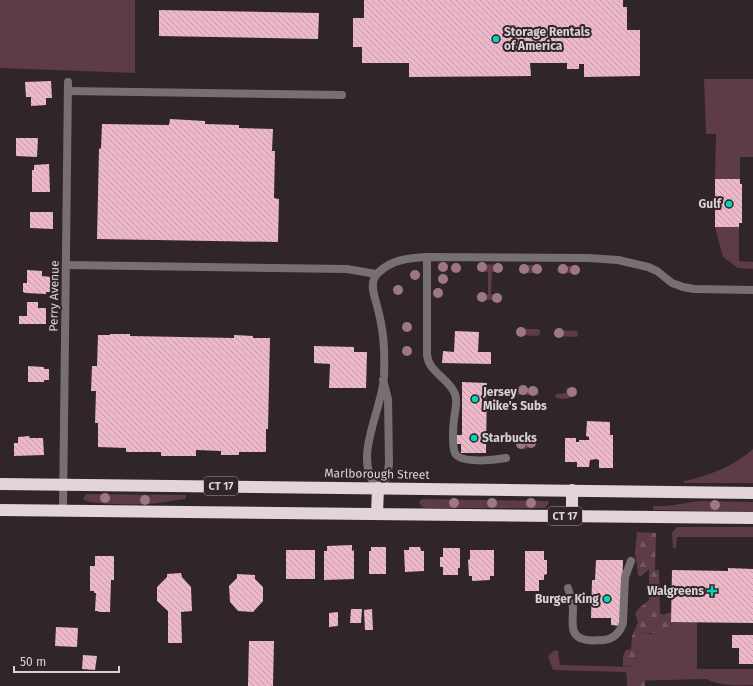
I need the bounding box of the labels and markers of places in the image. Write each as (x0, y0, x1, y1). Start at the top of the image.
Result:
place label: Storage Rentals of America (504, 25, 590, 53)
marker: Storage Rentals of America (491, 34, 501, 44)
place label: Gulf (699, 197, 723, 211)
marker: Gulf (724, 199, 734, 209)
place label: Jersey Mike's Subs (482, 385, 547, 413)
marker: Jersey Mike's Subs (470, 394, 480, 404)
place label: Starbucks (482, 431, 537, 445)
marker: Starbucks (469, 433, 479, 443)
place label: Walgreens (647, 584, 704, 598)
marker: Walgreens (707, 586, 717, 596)
place label: Burger King (535, 592, 599, 606)
marker: Burger King (602, 594, 612, 604)

